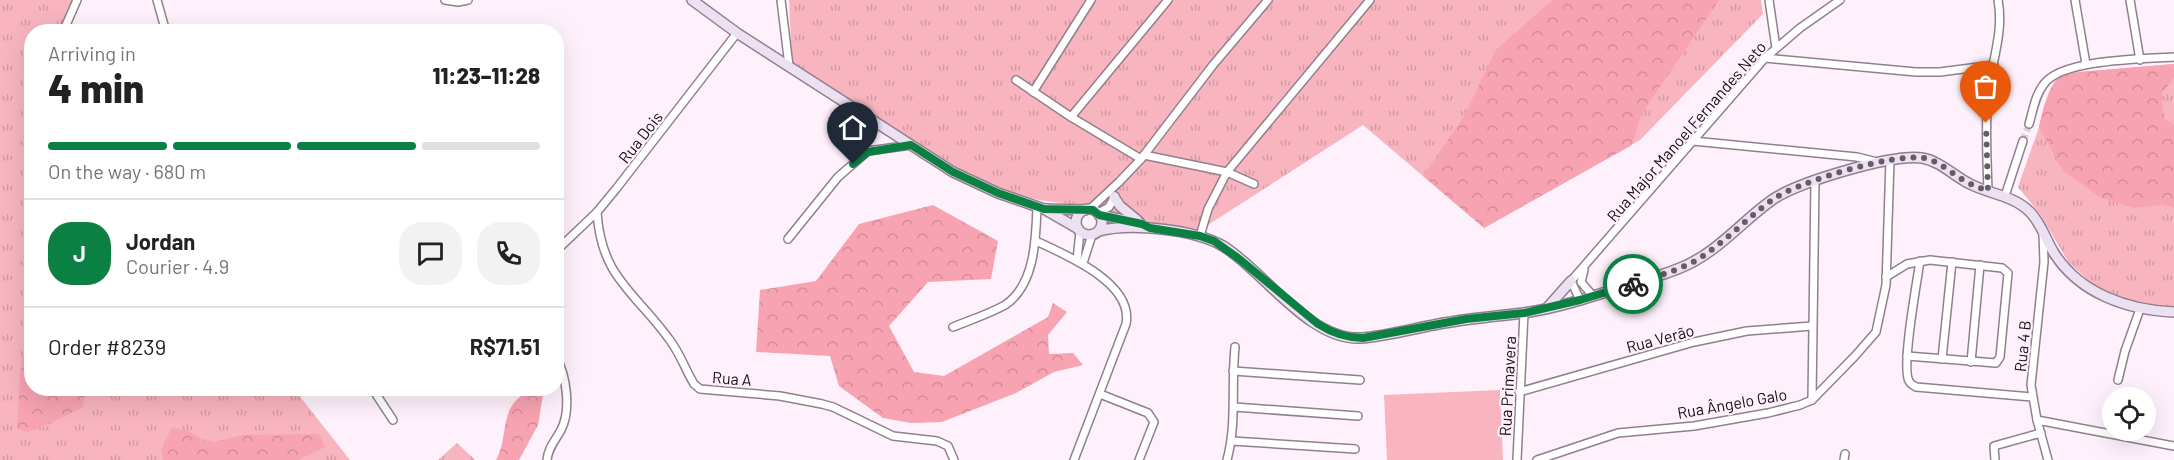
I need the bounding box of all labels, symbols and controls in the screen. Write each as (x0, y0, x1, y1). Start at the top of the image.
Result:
street label: Rua Major Manoel Fernandes Neto (1602, 37, 1770, 225)
text: Arriving in (48, 41, 136, 65)
pin (1960, 61, 2011, 123)
text: 11:23–11:28 (433, 62, 540, 88)
text: 4 min (48, 64, 144, 111)
icon: bag (1969, 70, 2002, 103)
pin (827, 102, 878, 164)
street label: Rua Dois (614, 107, 666, 167)
icon: home (836, 111, 869, 144)
text: On the way · 680 m (48, 159, 206, 183)
button: chat (399, 222, 462, 285)
button: phone (477, 222, 540, 285)
text: Jordan (126, 228, 195, 254)
text: J (73, 240, 86, 266)
text: Courier · 4.9 (126, 254, 229, 278)
courier (1603, 254, 1663, 314)
icon: bike (1617, 268, 1650, 301)
street label: Rua 4 B (2010, 319, 2034, 373)
street label: Rua Verão (1624, 320, 1696, 356)
text: Order #8239 (48, 333, 166, 359)
text: R$71.51 (470, 333, 540, 359)
street label: Rua Primavera (1495, 335, 1519, 437)
street label: Rua A (712, 367, 753, 389)
street label: Rua Ângelo Galo (1676, 384, 1788, 422)
map controls (2102, 387, 2156, 441)
button: locate (2102, 387, 2156, 441)

